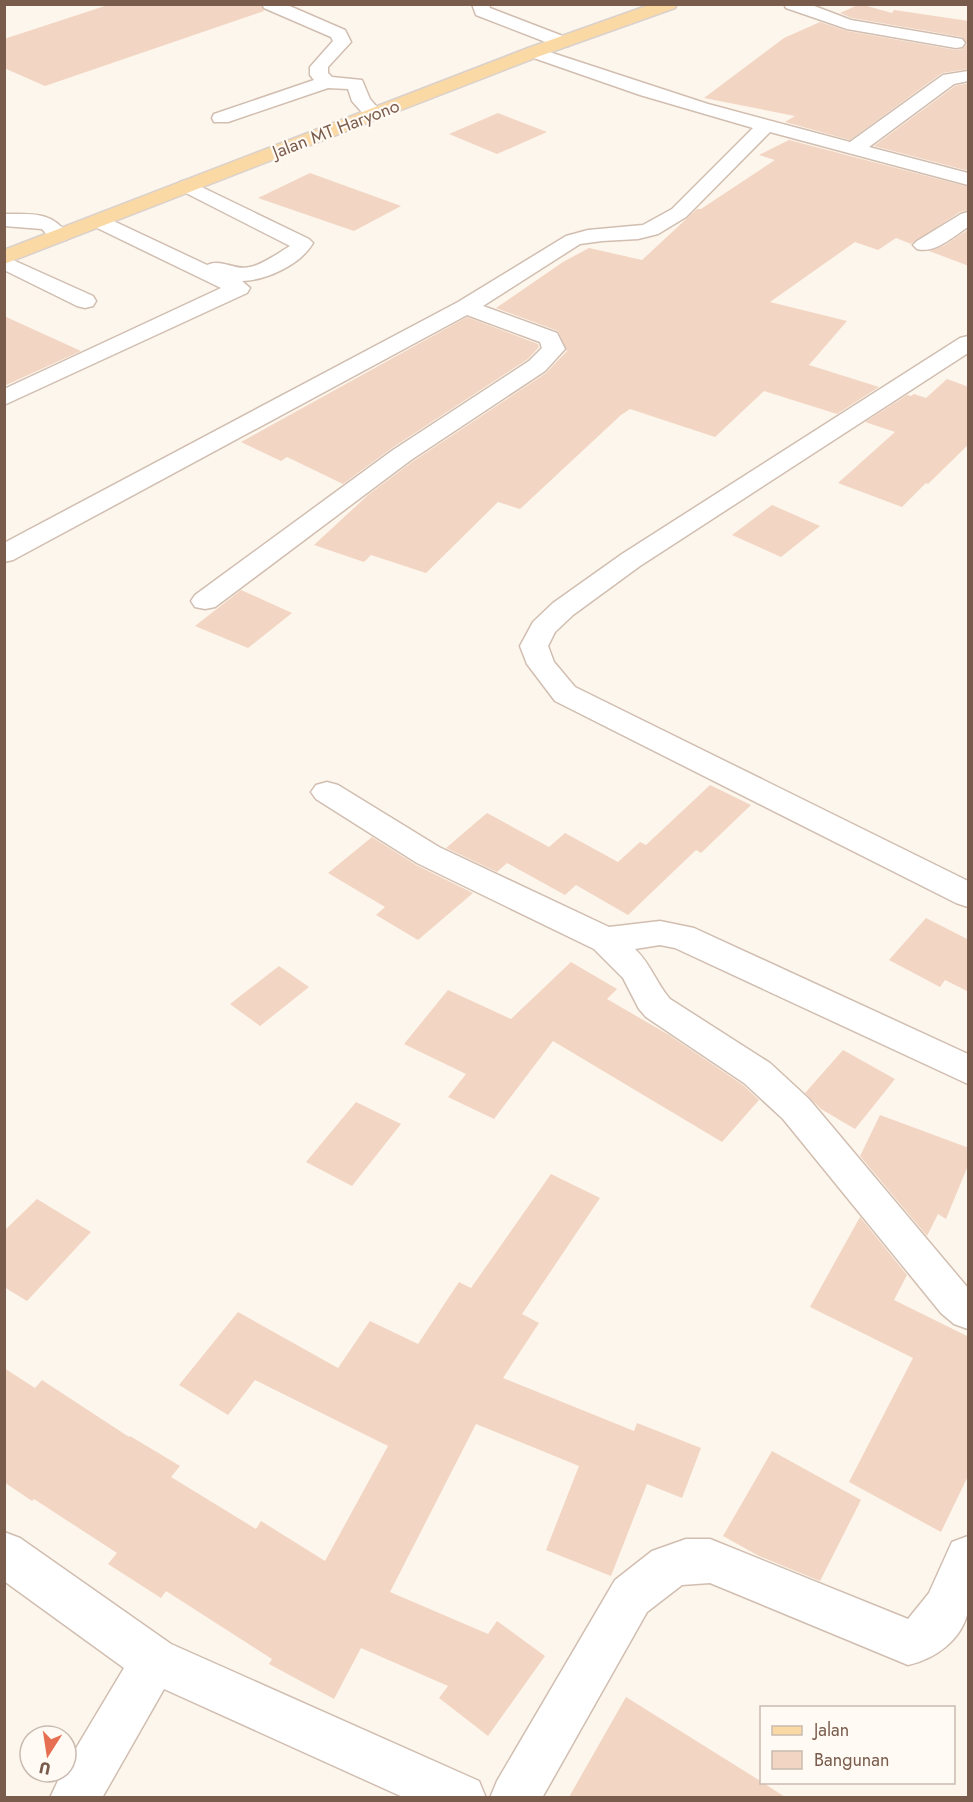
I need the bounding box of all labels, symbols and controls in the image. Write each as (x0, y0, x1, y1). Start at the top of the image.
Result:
street label: Jalan MT Haryono (267, 93, 403, 166)
legend (760, 1706, 955, 1784)
text: Jalan (812, 1717, 849, 1743)
north arrow (18, 1724, 78, 1784)
text: Bangunan (814, 1747, 889, 1773)
text: U (37, 1756, 53, 1781)

